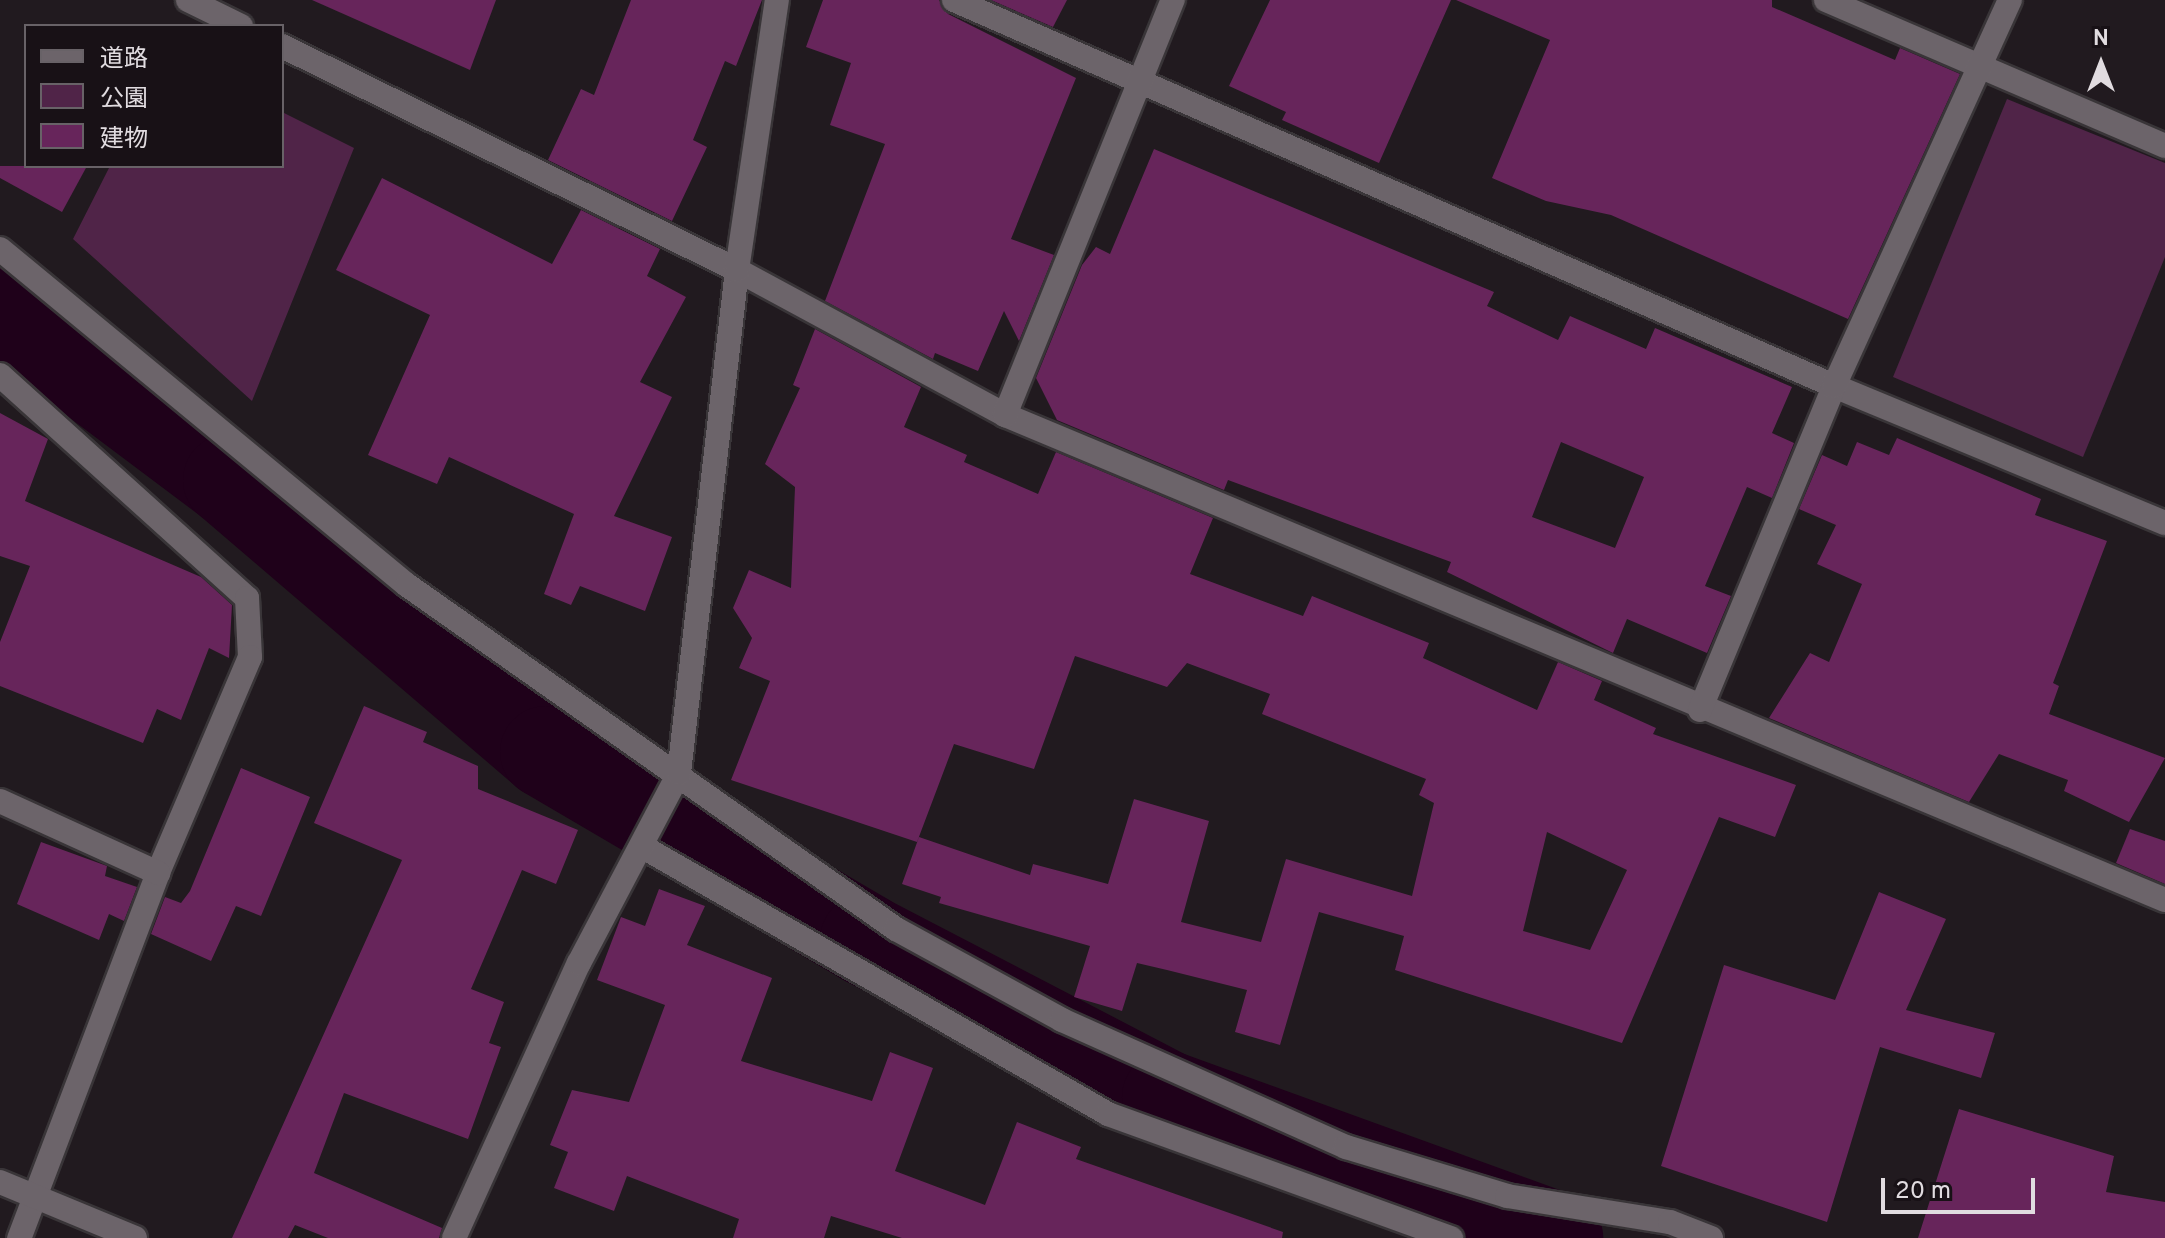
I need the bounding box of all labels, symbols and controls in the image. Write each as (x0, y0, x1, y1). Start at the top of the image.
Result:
legend (24, 24, 284, 168)
north arrow (2061, 24, 2141, 104)
text: N (2093, 26, 2109, 53)
text: 道路 (100, 45, 148, 75)
text: 公園 (100, 85, 148, 115)
text: 建物 (100, 125, 148, 155)
scale bar (1885, 1162, 2039, 1212)
text: 20 m (1895, 1177, 1951, 1207)

